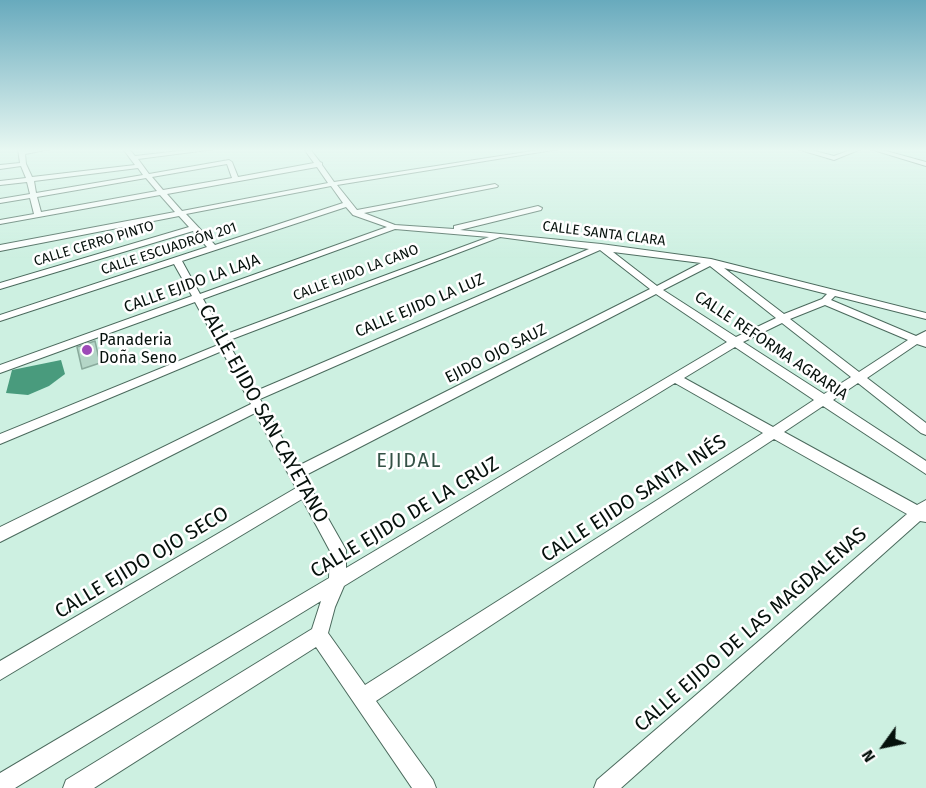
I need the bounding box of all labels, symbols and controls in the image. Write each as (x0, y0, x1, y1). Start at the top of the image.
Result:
street label: CALLE CERRO PINTO (32, 218, 156, 270)
street label: CALLE SANTA CLARA (542, 218, 666, 250)
street label: CALLE ESCUADRÓN 201 (99, 219, 239, 279)
street label: CALLE EJIDO LA CANO (291, 241, 421, 305)
street label: CALLE EJIDO LA LAJA (121, 251, 263, 317)
street label: CALLE EJIDO LA LUZ (353, 270, 487, 342)
street label: CALLE REFORMA AGRARIA (691, 287, 851, 405)
street label: CALLE EJIDO SAN CAYETANO (193, 301, 333, 527)
street label: EJIDO OJO SAUZ (442, 320, 550, 388)
place label: Panaderia Doña Seno (99, 331, 177, 369)
marker: Panaderia Doña Seno (80, 343, 94, 357)
street label: CALLE EJIDO SANTA INÉS (537, 430, 731, 568)
district label: EJIDAL (376, 449, 442, 473)
street label: CALLE EJIDO DE LA CRUZ (306, 452, 504, 584)
street label: CALLE EJIDO OJO SECO (51, 502, 233, 624)
street label: CALLE EJIDO DE LAS MAGDALENAS (630, 523, 872, 737)
north arrow (854, 716, 914, 776)
text: N (858, 746, 879, 766)

